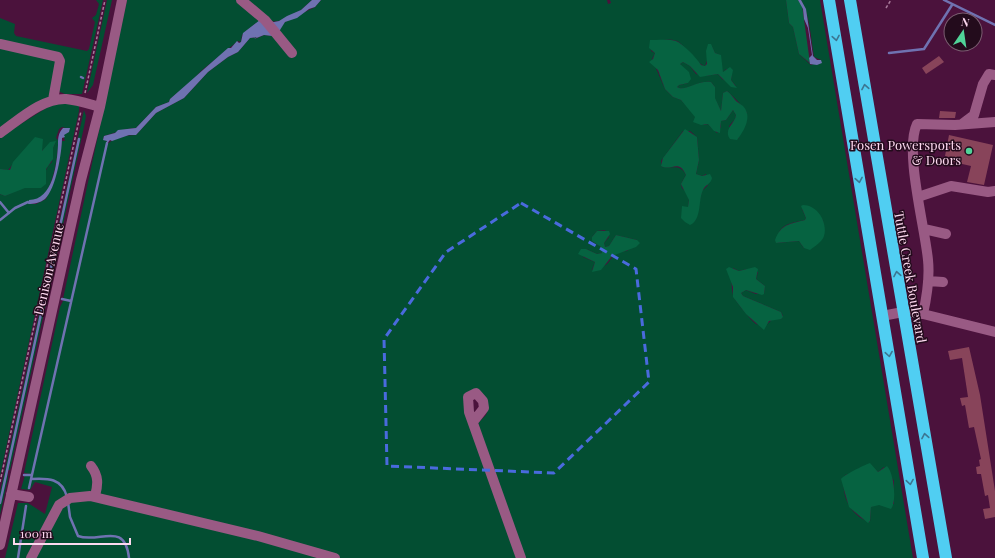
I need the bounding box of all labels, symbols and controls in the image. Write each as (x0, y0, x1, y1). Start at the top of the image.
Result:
north arrow (943, 12, 983, 52)
text: N (960, 14, 971, 30)
one-way arrow (831, 35, 839, 42)
one-way arrow (861, 84, 870, 90)
place label: Fosen Powersports & Doors (850, 136, 961, 168)
marker: Fosen Powersports & Doors (964, 146, 974, 156)
one-way arrow (855, 177, 863, 184)
street label: Tuttle Creek Boulevard (891, 210, 931, 345)
street label: Denison Avenue (29, 221, 67, 317)
one-way arrow (893, 271, 902, 277)
one-way arrow (884, 351, 893, 357)
one-way arrow (921, 433, 929, 439)
one-way arrow (905, 479, 914, 486)
scale bar (14, 520, 130, 546)
text: 100 m (20, 525, 53, 541)

